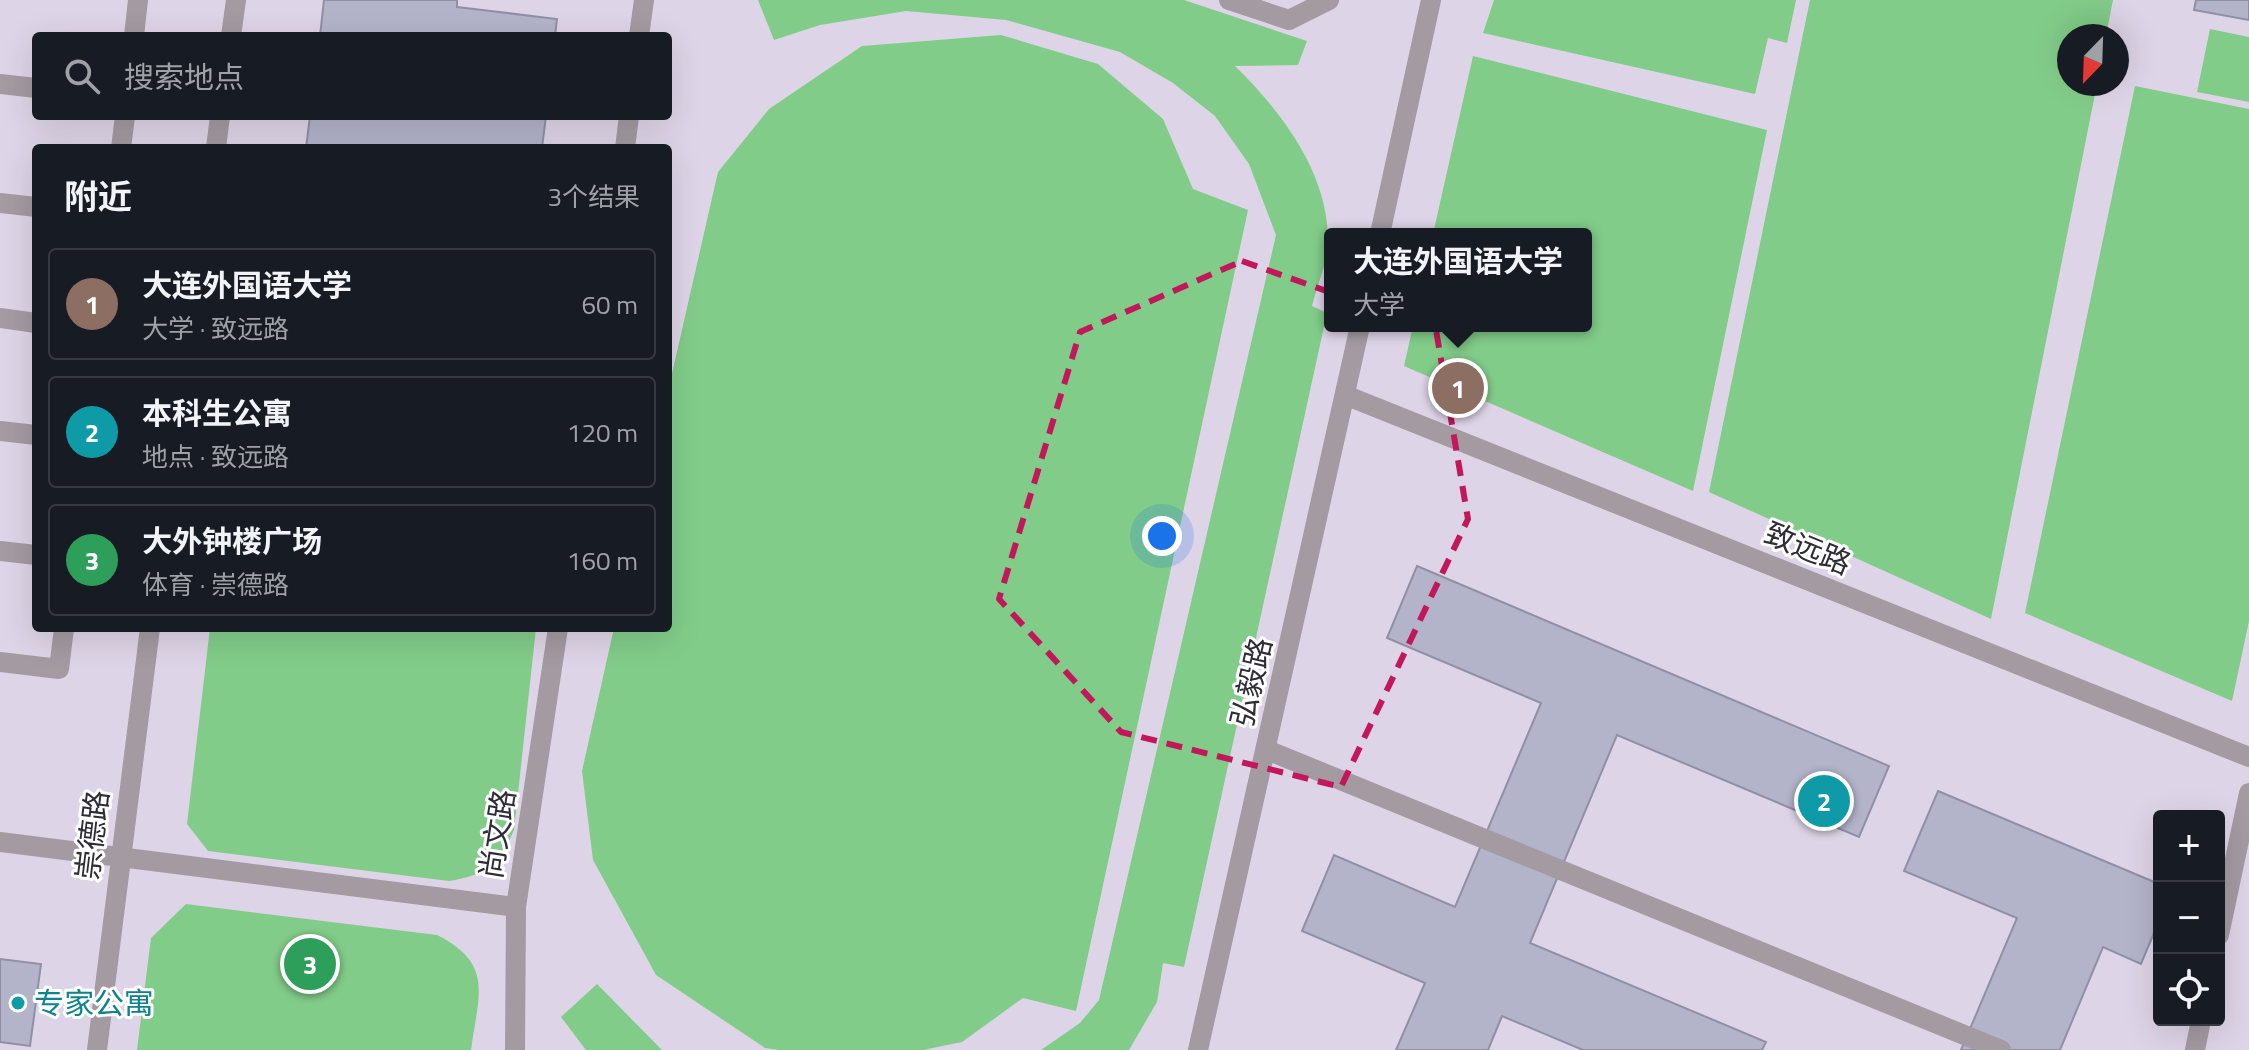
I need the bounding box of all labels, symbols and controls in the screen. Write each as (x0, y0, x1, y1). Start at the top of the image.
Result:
north arrow (2057, 24, 2129, 96)
search box (32, 32, 672, 120)
icon: search (60, 54, 104, 98)
text: 搜索地点 (124, 54, 244, 100)
text: 附近 (64, 170, 132, 222)
text: 3个结果 (547, 177, 640, 216)
popup (1324, 228, 1592, 332)
text: 大连外国语大学 (1353, 238, 1563, 284)
text: 大连外国语大学 (142, 262, 352, 308)
text: 1 (85, 285, 99, 324)
text: 60 m (581, 285, 638, 324)
text: 大学 (1353, 285, 1405, 324)
text: 大学 · 致远路 (142, 309, 289, 348)
pin: 1 (1432, 358, 1484, 418)
text: 本科生公寓 (142, 390, 292, 436)
text: 2 (85, 413, 99, 452)
text: 120 m (567, 413, 638, 452)
text: 地点 · 致远路 (142, 437, 289, 476)
street label: 致远路 (1758, 510, 1858, 586)
your location (1142, 516, 1182, 556)
text: 大外钟楼广场 (142, 518, 322, 564)
text: 3 (85, 541, 99, 580)
text: 160 m (567, 541, 638, 580)
text: 体育 · 崇德路 (142, 565, 289, 604)
street label: 弘毅路 (1218, 633, 1284, 731)
pin: 2 (1798, 771, 1850, 831)
street label: 尚文路 (467, 786, 527, 882)
street label: 崇德路 (64, 788, 120, 882)
map controls (2153, 810, 2225, 1026)
button: + (2153, 810, 2225, 882)
button: − (2153, 882, 2225, 954)
pin: 3 (284, 934, 336, 994)
button: locate (2153, 954, 2225, 1026)
place label: 专家公寓 (34, 980, 154, 1026)
marker: 专家公寓 (9, 994, 27, 1012)

